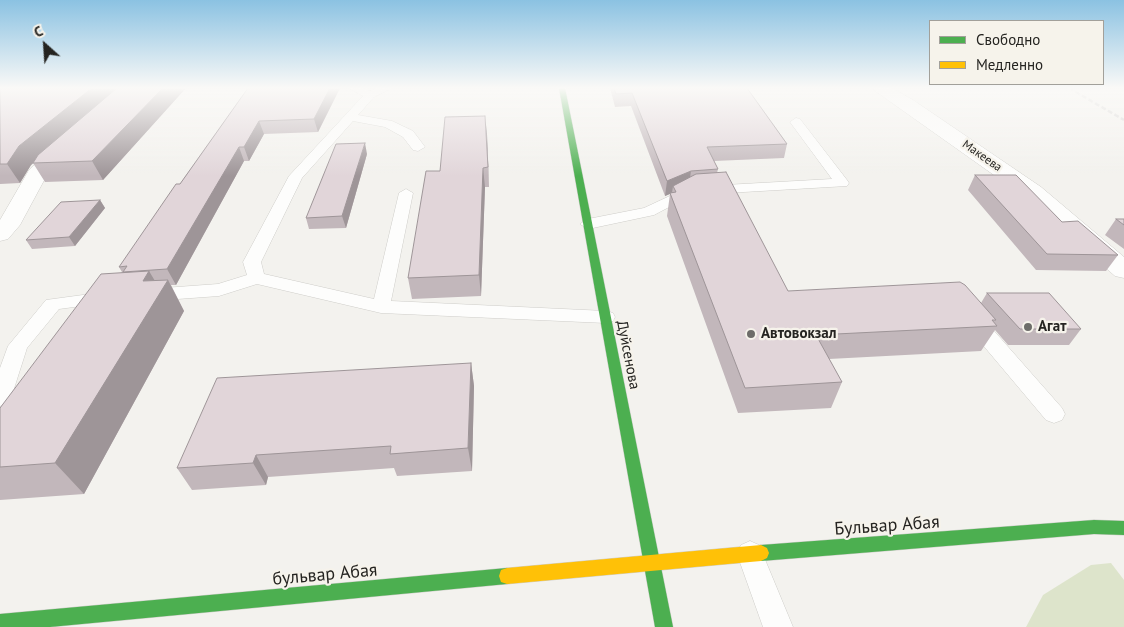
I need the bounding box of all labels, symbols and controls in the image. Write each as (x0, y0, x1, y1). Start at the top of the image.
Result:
north arrow (20, 20, 70, 70)
legend (929, 20, 1104, 85)
text: С (31, 22, 46, 41)
text: Свободно (976, 30, 1040, 49)
text: Медленно (976, 55, 1043, 74)
street label: Макеева (959, 137, 1005, 175)
place label: Агат (1038, 318, 1066, 336)
street label: Дуйсенова (612, 319, 644, 391)
marker: Агат (1022, 321, 1034, 333)
place label: Автовокзал (761, 325, 836, 343)
marker: Автовокзал (745, 328, 757, 340)
street label: Бульвар Абая (834, 512, 940, 540)
street label: бульвар Абая (272, 560, 378, 590)

